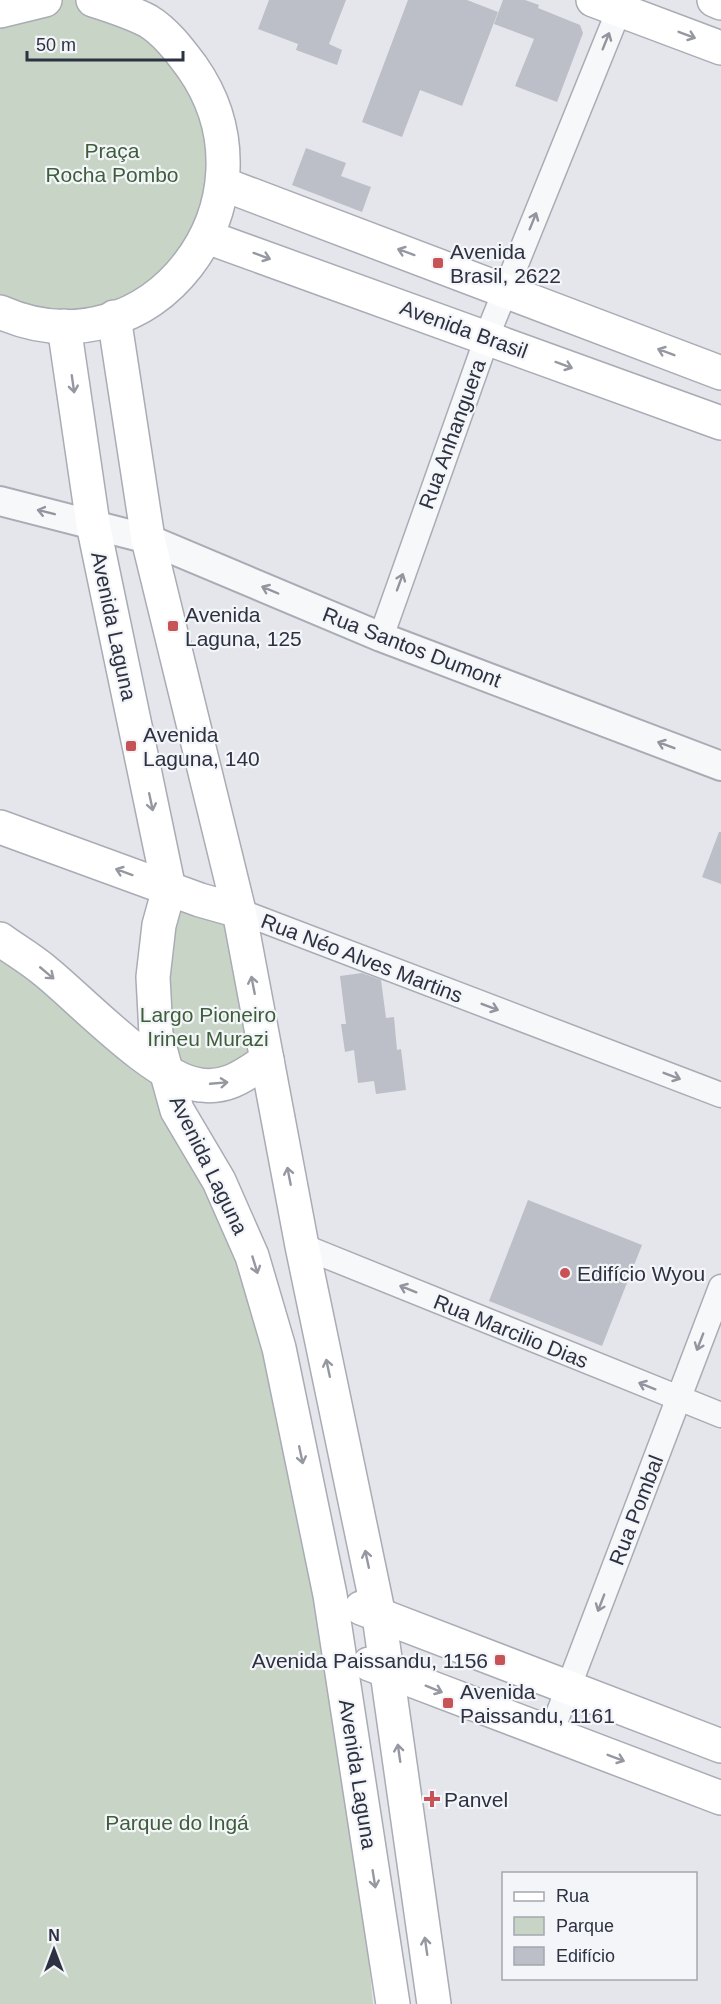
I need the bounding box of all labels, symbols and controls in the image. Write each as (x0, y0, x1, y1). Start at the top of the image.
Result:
scale bar (27, 24, 183, 62)
one-way arrow (677, 30, 696, 41)
one-way arrow (601, 32, 612, 50)
text: 50 m (36, 35, 76, 55)
park label: Praça Rocha Pombo (45, 139, 179, 186)
one-way arrow (528, 213, 539, 231)
place label: Avenida Brasil, 2622 (450, 240, 561, 287)
one-way arrow (397, 246, 416, 257)
one-way arrow (252, 252, 271, 263)
marker: Avenida Brasil, 2622 (431, 256, 445, 270)
street label: Avenida Brasil (397, 295, 531, 363)
one-way arrow (657, 346, 676, 357)
street label: Rua Anhanguera (414, 356, 490, 512)
one-way arrow (554, 361, 573, 372)
one-way arrow (67, 373, 78, 393)
one-way arrow (37, 506, 56, 518)
street label: Avenida Laguna (87, 550, 141, 703)
one-way arrow (396, 573, 407, 591)
one-way arrow (261, 584, 279, 595)
street label: Rua Santos Dumont (320, 602, 505, 692)
place label: Avenida Laguna, 125 (185, 603, 302, 650)
marker: Avenida Laguna, 125 (166, 619, 180, 633)
place label: Avenida Laguna, 140 (143, 723, 260, 770)
marker: Avenida Laguna, 140 (124, 739, 138, 753)
one-way arrow (657, 739, 676, 750)
one-way arrow (146, 792, 157, 811)
one-way arrow (115, 866, 134, 877)
street label: Rua Néo Alves Martins (258, 909, 466, 1007)
one-way arrow (39, 967, 55, 980)
one-way arrow (247, 975, 258, 995)
one-way arrow (480, 1002, 499, 1013)
park label: Largo Pioneiro Irineu Murazi (140, 1003, 276, 1050)
one-way arrow (662, 1071, 681, 1082)
one-way arrow (208, 1078, 228, 1089)
street label: Avenida Laguna (165, 1092, 253, 1238)
one-way arrow (283, 1167, 294, 1187)
one-way arrow (250, 1256, 261, 1275)
place label: Edifício Wyou (577, 1262, 705, 1285)
marker: Edifício Wyou (558, 1266, 572, 1280)
one-way arrow (399, 1283, 418, 1294)
street label: Rua Marcilio Dias (430, 1290, 592, 1372)
one-way arrow (694, 1332, 705, 1350)
one-way arrow (321, 1358, 333, 1377)
one-way arrow (638, 1380, 657, 1391)
one-way arrow (296, 1445, 308, 1464)
street label: Rua Pombal (605, 1452, 667, 1568)
one-way arrow (361, 1549, 372, 1569)
one-way arrow (595, 1593, 606, 1611)
place label: Avenida Paissandu, 1156 (252, 1649, 488, 1672)
marker: Avenida Paissandu, 1156 (493, 1653, 507, 1667)
place label: Avenida Paissandu, 1161 (460, 1680, 615, 1727)
one-way arrow (424, 1684, 442, 1695)
marker: Avenida Paissandu, 1161 (441, 1696, 455, 1710)
street label: Avenida Laguna (335, 1697, 381, 1851)
one-way arrow (393, 1744, 404, 1763)
one-way arrow (606, 1753, 625, 1764)
place label: Panvel (444, 1788, 508, 1811)
marker: Panvel (425, 1792, 439, 1806)
park label: Parque do Ingá (105, 1811, 249, 1834)
one-way arrow (368, 1868, 379, 1888)
legend (502, 1872, 697, 1980)
text: Rua (556, 1886, 590, 1906)
text: Parque (556, 1916, 614, 1936)
north arrow (24, 1920, 84, 1980)
text: N (48, 1927, 60, 1944)
one-way arrow (420, 1937, 431, 1956)
text: Edifício (556, 1946, 615, 1966)

